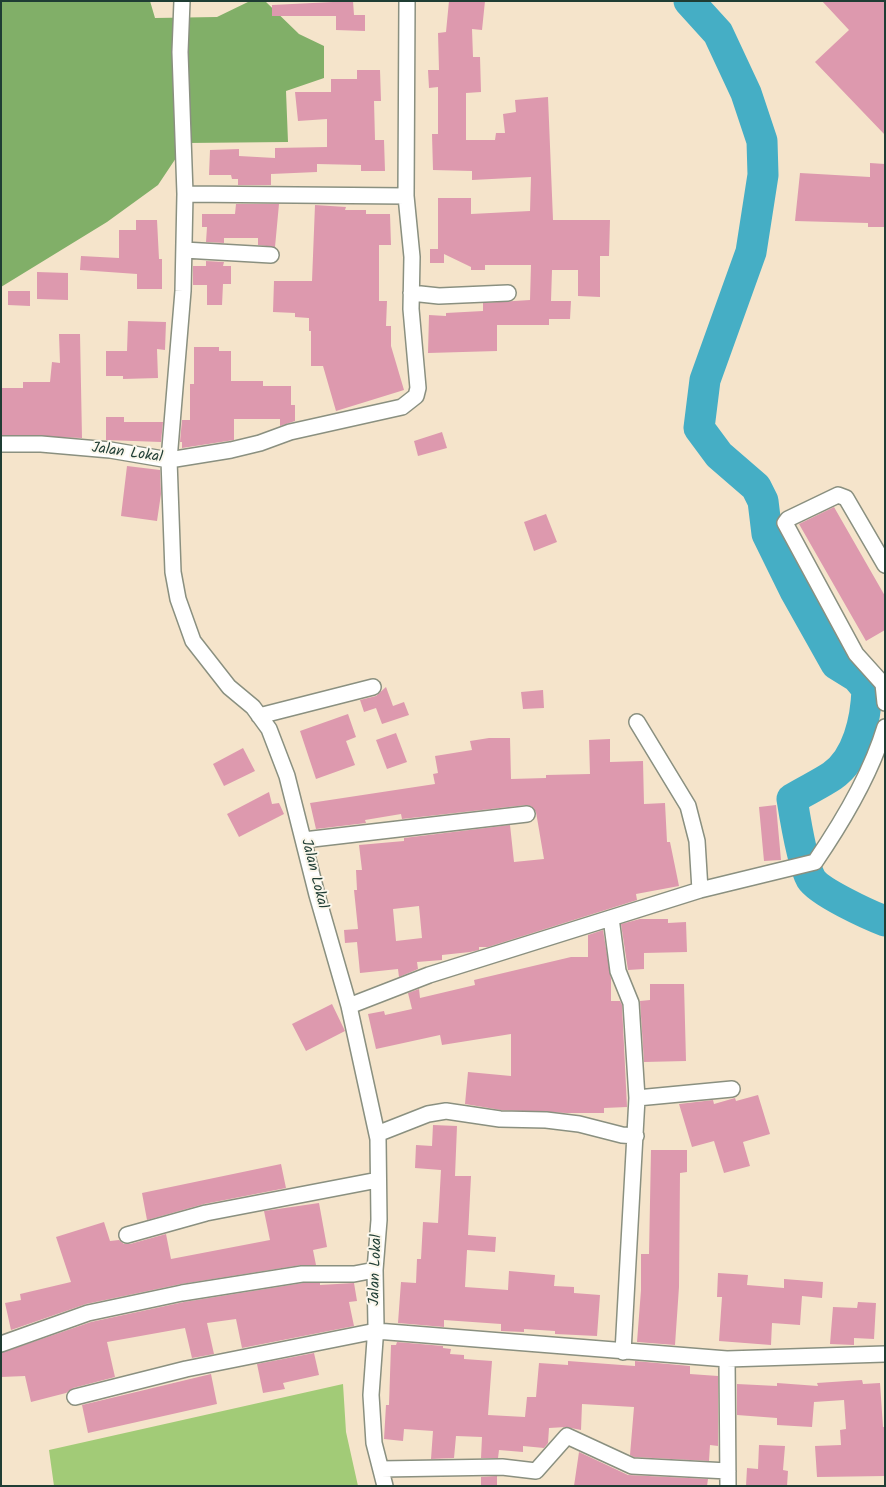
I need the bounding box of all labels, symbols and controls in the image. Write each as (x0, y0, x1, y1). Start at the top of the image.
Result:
street label: Jalan Lokal (90, 440, 164, 468)
street label: Jalan Lokal (296, 837, 330, 911)
street label: Jalan Lokal (367, 1234, 387, 1306)

